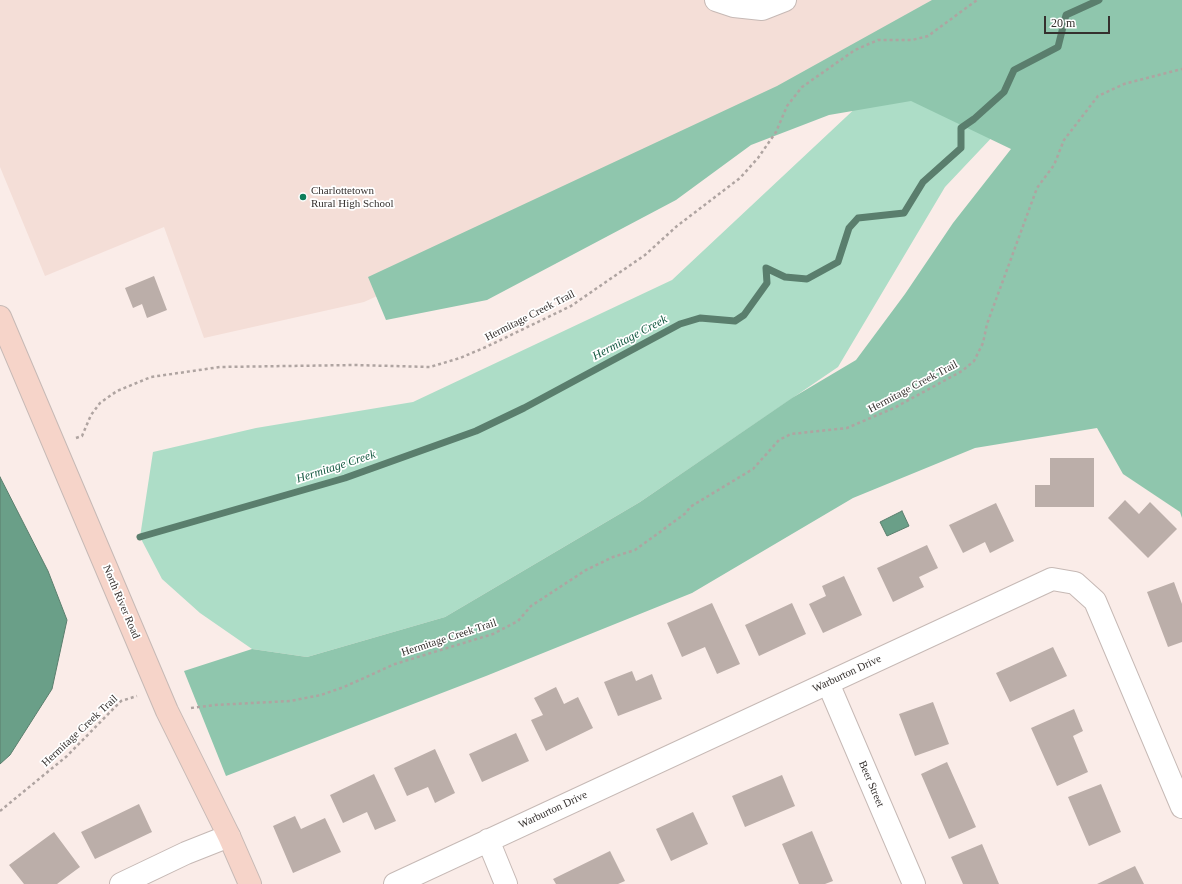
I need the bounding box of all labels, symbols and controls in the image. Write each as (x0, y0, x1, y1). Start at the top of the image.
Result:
scale bar (1046, 8, 1112, 34)
text: 20 m (1051, 16, 1075, 30)
place label: Charlottetown Rural High School (311, 184, 393, 210)
marker: Charlottetown Rural High School (298, 192, 308, 202)
street label: Hermitage Creek Trail (483, 288, 577, 344)
water label: Hermitage Creek (590, 312, 670, 364)
street label: Hermitage Creek Trail (866, 358, 960, 416)
water label: Hermitage Creek (295, 447, 377, 487)
street label: North River Road (100, 563, 142, 641)
street label: Hermitage Creek Trail (400, 616, 498, 660)
street label: Warburton Drive (810, 652, 884, 696)
street label: Hermitage Creek Trail (39, 692, 121, 770)
street label: Beer Street (855, 759, 887, 809)
street label: Warburton Drive (516, 788, 590, 832)

